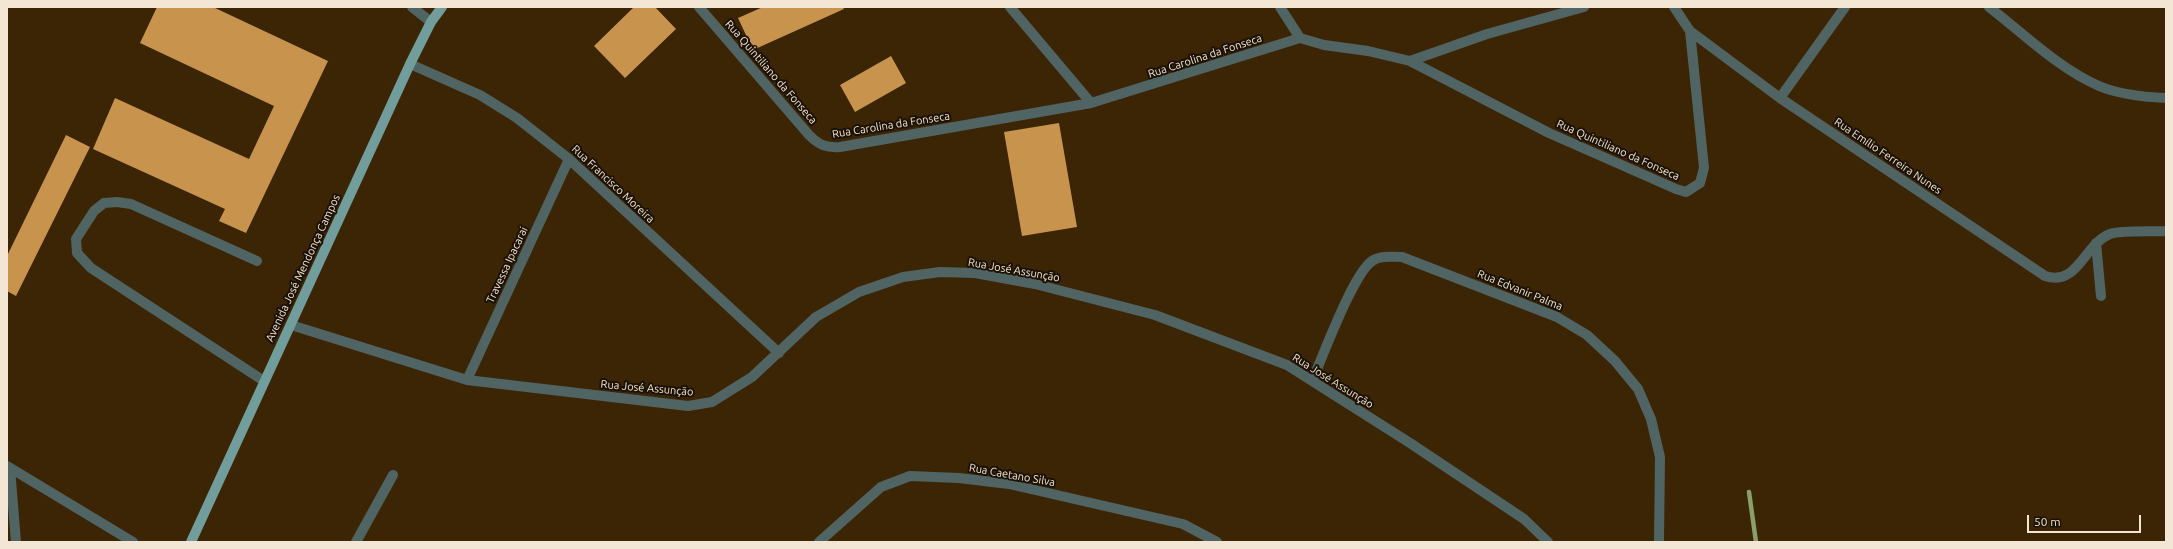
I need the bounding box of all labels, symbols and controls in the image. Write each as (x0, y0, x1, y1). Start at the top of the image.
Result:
street label: Rua Quintiliano da Fonseca (722, 17, 820, 127)
street label: Rua Carolina da Fonseca (1146, 31, 1264, 81)
street label: Rua Carolina da Fonseca (831, 109, 951, 141)
street label: Rua Emílio Ferreira Nunes (1832, 115, 1944, 197)
street label: Rua Quintiliano da Fonseca (1554, 117, 1682, 183)
street label: Rua Francisco Moreira (569, 142, 657, 226)
street label: Avenida José Mendonça Campos (263, 192, 343, 344)
street label: Travessa Ipacarai (484, 225, 530, 305)
street label: Rua José Assunção (967, 255, 1061, 285)
street label: Rua Edvanir Palma (1476, 267, 1564, 313)
street label: Rua José Assunção (1290, 351, 1376, 411)
street label: Rua José Assunção (600, 377, 694, 399)
street label: Rua Caetano Silva (968, 461, 1056, 489)
scale bar (2029, 507, 2143, 533)
text: 50 m (2034, 515, 2061, 528)

